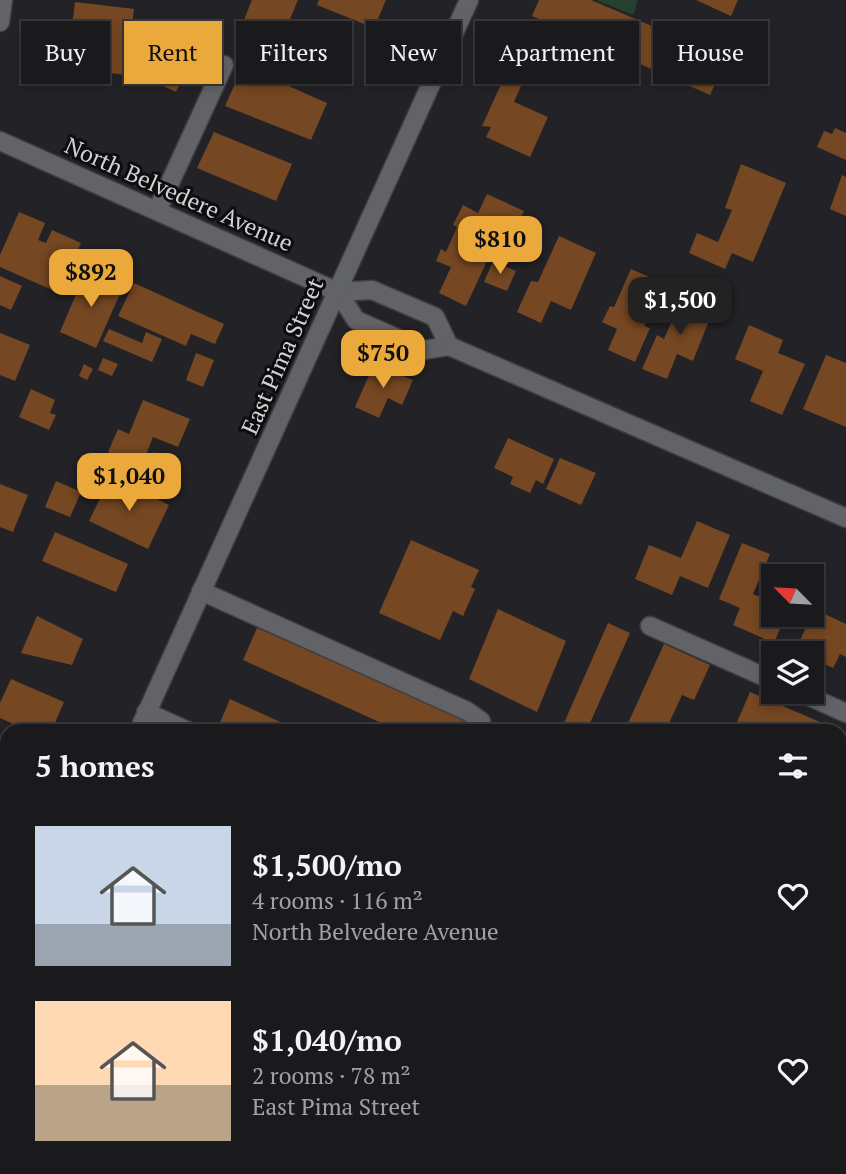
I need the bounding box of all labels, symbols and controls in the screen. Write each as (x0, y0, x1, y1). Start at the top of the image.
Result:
chip: Buy (21, 21, 110, 84)
chip: Rent (124, 21, 222, 84)
chip: Filters (236, 21, 352, 84)
chip: New (366, 21, 461, 84)
chip: Apartment (475, 21, 639, 84)
chip: House (653, 21, 768, 84)
street label: North Belvedere Avenue (60, 130, 298, 258)
pin: $810 (459, 216, 541, 276)
text: $810 (474, 223, 526, 254)
pin: $892 (50, 250, 132, 309)
text: $892 (65, 256, 117, 287)
street label: East Pima Street (234, 272, 331, 439)
pin: $1,500 (623, 278, 737, 337)
text: $1,500 (644, 284, 716, 315)
pin: $750 (342, 330, 424, 390)
text: $750 (357, 337, 409, 368)
pin: $1,040 (72, 454, 186, 513)
text: $1,040 (93, 460, 165, 491)
north arrow (761, 564, 824, 626)
map controls (761, 564, 824, 704)
button: layers (761, 641, 824, 704)
text: 5 homes (35, 746, 154, 786)
icon: filters (774, 747, 812, 785)
text: $1,500/mo (252, 845, 402, 885)
icon: home (91, 854, 175, 938)
icon: heart (774, 877, 812, 915)
text: 4 rooms · 116 m² (252, 885, 423, 916)
text: North Belvedere Avenue (252, 916, 499, 947)
text: $1,040/mo (252, 1020, 402, 1060)
icon: home (91, 1029, 175, 1113)
icon: heart (774, 1052, 812, 1090)
text: 2 rooms · 78 m² (252, 1060, 411, 1091)
text: East Pima Street (252, 1091, 420, 1122)

